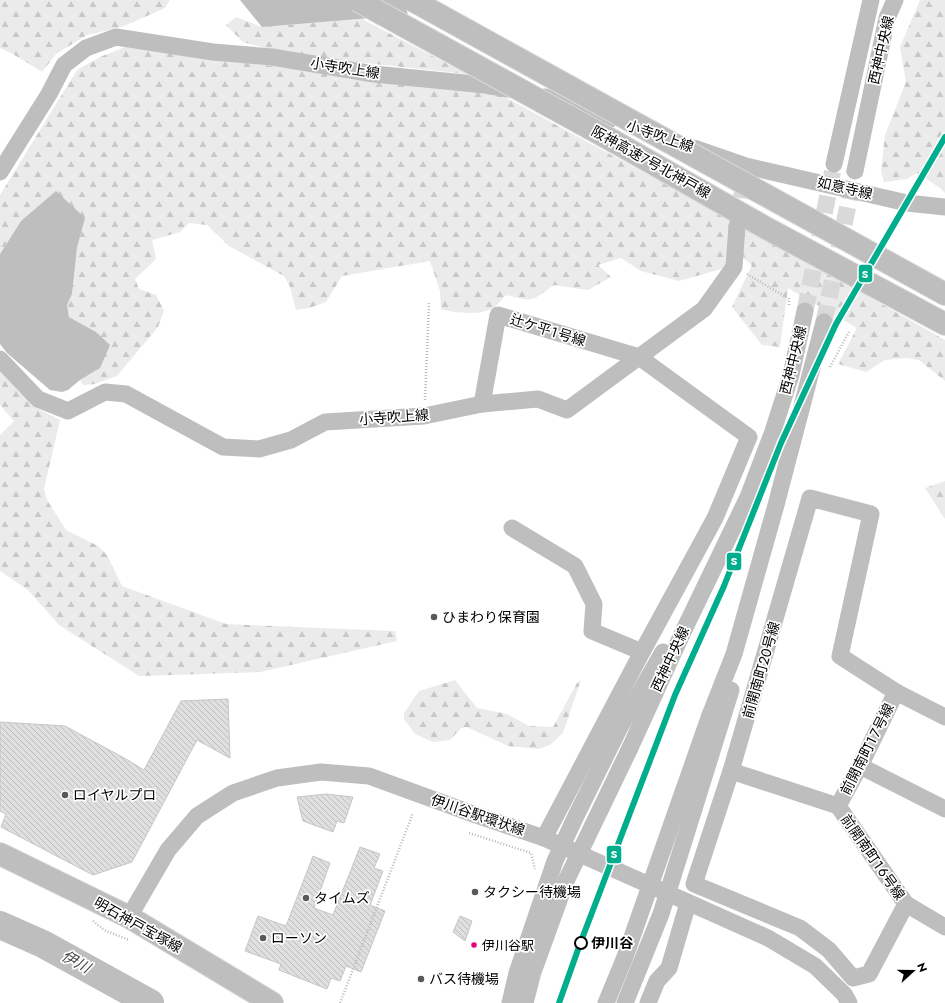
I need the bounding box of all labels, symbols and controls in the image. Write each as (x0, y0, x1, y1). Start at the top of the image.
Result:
street label: 西神中央線 (863, 14, 899, 86)
street label: 小寺吹上線 (309, 53, 381, 83)
street label: 小寺吹上線 (624, 115, 696, 157)
street label: 阪神高速7号北神戸線 (588, 121, 714, 203)
street label: 如意寺線 (815, 172, 875, 204)
line badge: S (858, 264, 873, 283)
text: S (862, 266, 869, 282)
street label: 辻ケ平１号線 (508, 309, 588, 351)
street label: 西神中央線 (775, 324, 811, 396)
street label: 小寺吹上線 (358, 405, 430, 429)
line badge: S (726, 552, 742, 571)
text: S (731, 553, 738, 569)
place label: ひまわり保育園 (442, 607, 540, 627)
marker: ひまわり保育園 (429, 612, 439, 622)
street label: 前開南町２０号線 (738, 619, 784, 721)
street label: 西神中央線 (646, 623, 694, 695)
street label: 前開南町１７号線 (835, 700, 899, 798)
place label: ロイヤルプロ (73, 785, 157, 805)
marker: ロイヤルプロ (60, 790, 70, 800)
street label: 伊川谷駅環状線 (428, 790, 528, 840)
street label: 前開南町１６号線 (836, 810, 910, 904)
line badge: S (606, 845, 622, 864)
text: S (611, 846, 618, 862)
place label: タクシー待機場 (483, 882, 581, 902)
marker: タクシー待機場 (470, 887, 480, 897)
place label: タイムズ (314, 888, 370, 908)
street label: 明石神戸宝塚線 (90, 892, 186, 958)
marker: タイムズ (301, 893, 311, 903)
place label: ローソン (271, 928, 327, 948)
marker: ローソン (258, 933, 268, 943)
place label: 伊川谷 (591, 933, 634, 953)
place label: 伊川谷駅 (482, 936, 534, 955)
marker: 伊川谷 (574, 936, 588, 950)
marker: 伊川谷駅 (469, 940, 479, 950)
water label: 伊川 (58, 945, 96, 980)
north arrow (893, 951, 933, 991)
text: N (913, 960, 931, 974)
place label: バス待機場 (429, 969, 499, 989)
marker: バス待機場 (416, 974, 426, 984)

